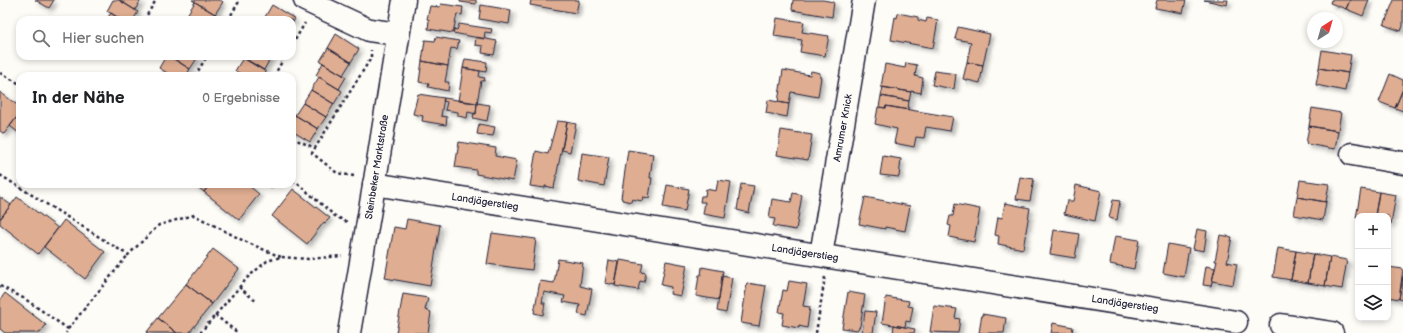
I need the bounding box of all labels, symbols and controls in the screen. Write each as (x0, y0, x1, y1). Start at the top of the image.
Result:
north arrow (1307, 12, 1343, 48)
search box (16, 16, 296, 60)
icon: search (30, 27, 52, 49)
text: Hier suchen (62, 29, 144, 48)
text: In der Nähe (32, 88, 125, 108)
text: 0 Ergebnisse (202, 90, 280, 106)
street label: Amrumer Knick (831, 93, 855, 163)
street label: Steinbeker Marktstraße (363, 114, 391, 220)
street label: Landjägerstieg (451, 191, 520, 213)
map controls (1355, 213, 1391, 321)
button: + (1355, 213, 1391, 249)
street label: Landjägerstieg (771, 242, 840, 264)
button: − (1355, 249, 1391, 285)
button: layers (1355, 285, 1391, 321)
street label: Landjägerstieg (1091, 293, 1160, 315)

